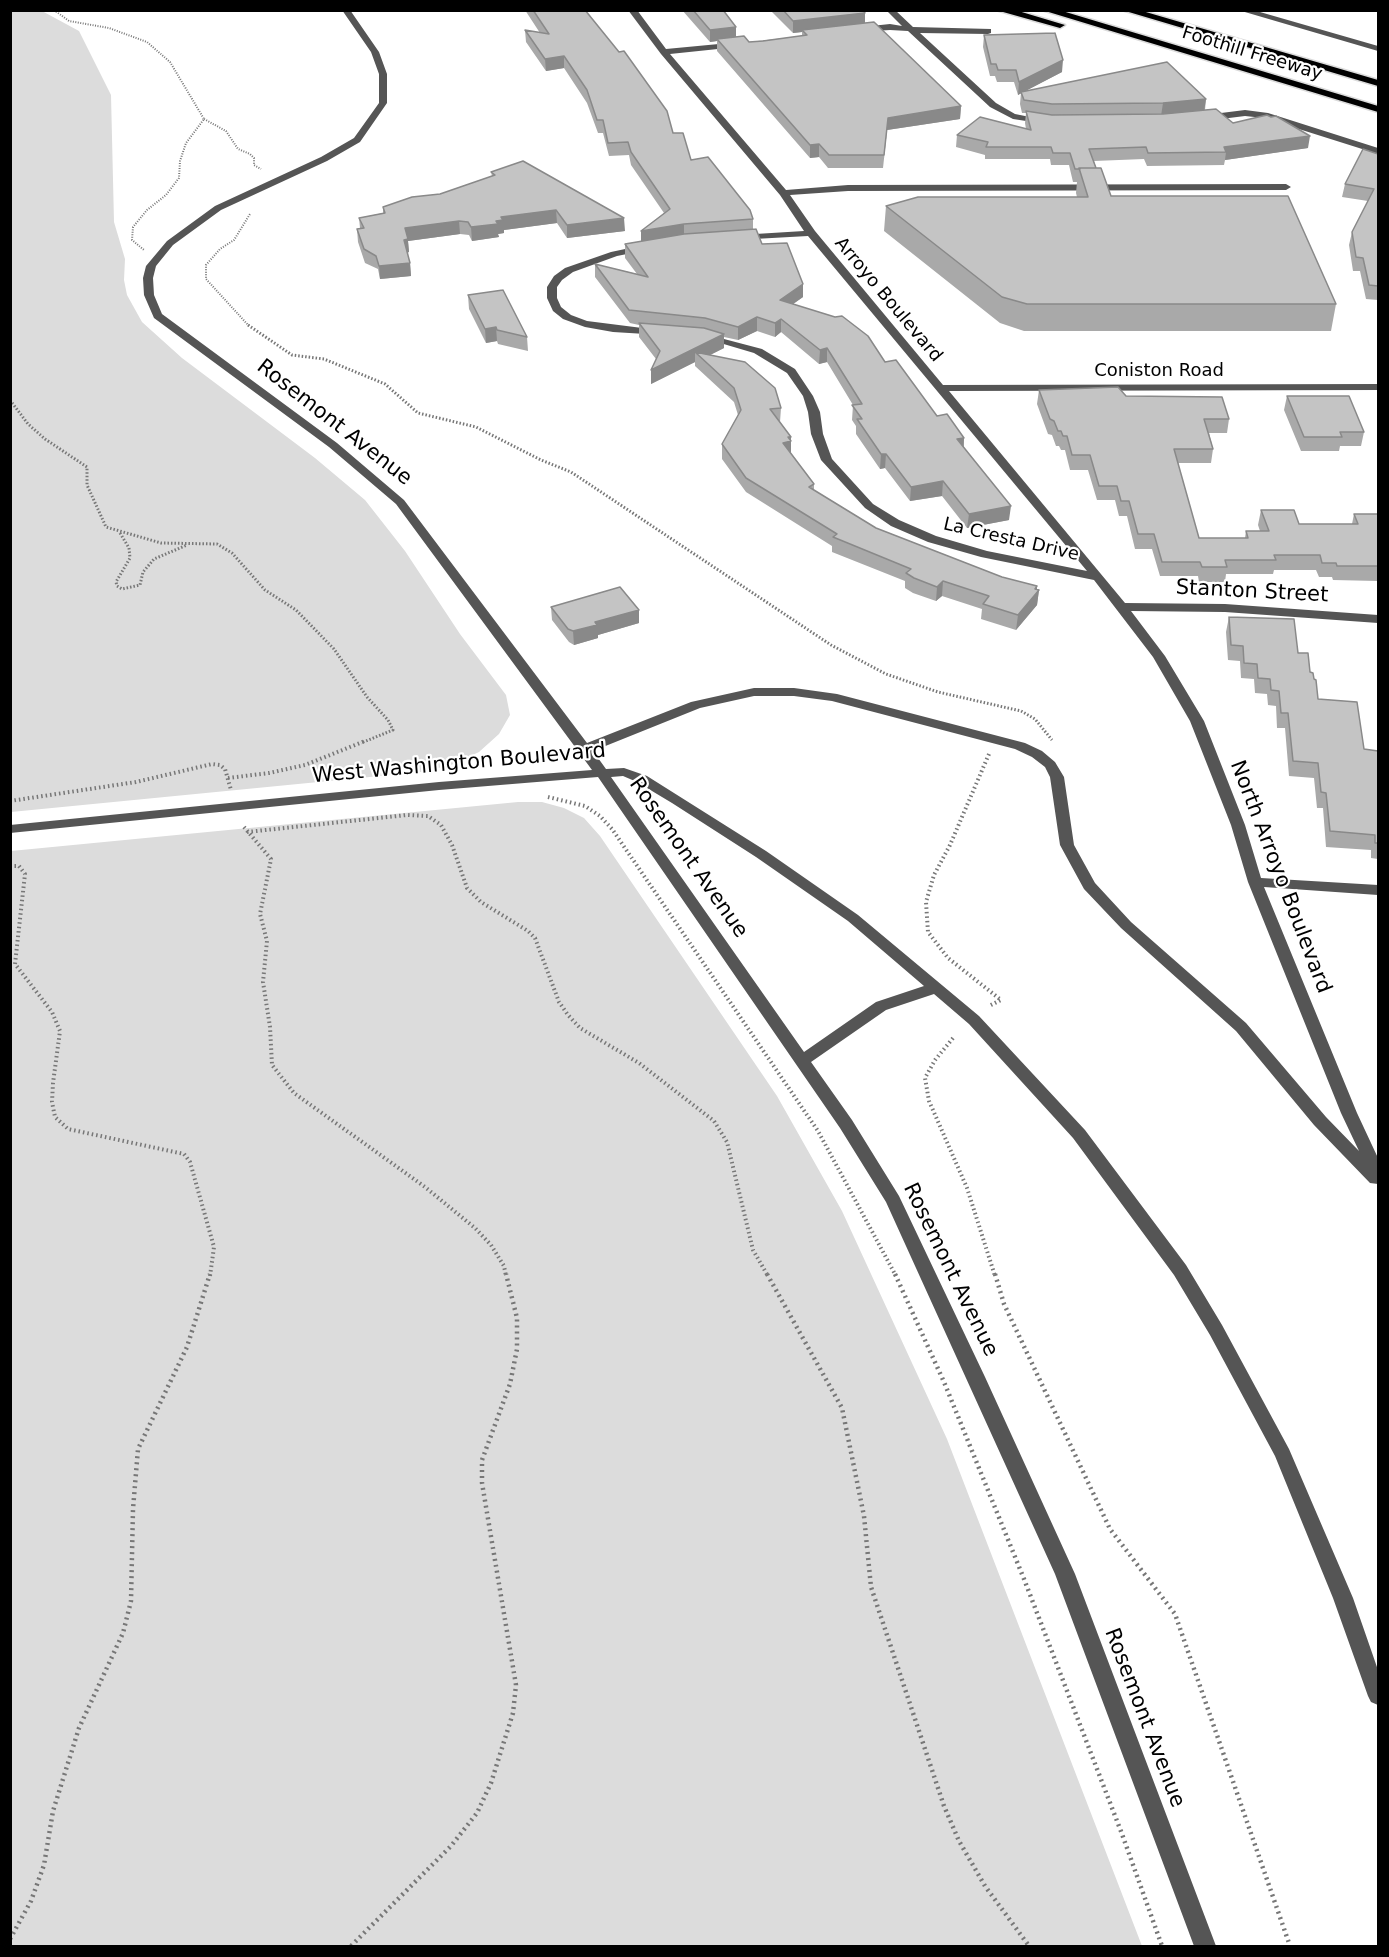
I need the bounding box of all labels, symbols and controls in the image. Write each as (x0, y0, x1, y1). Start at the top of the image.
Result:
street label: Foothill Freeway (1179, 22, 1325, 86)
street label: Arroyo Boulevard (830, 233, 946, 367)
street label: Rosemont Avenue (251, 355, 417, 491)
street label: Coniston Road (1094, 360, 1224, 382)
street label: La Cresta Drive (941, 514, 1081, 566)
street label: Stanton Street (1175, 575, 1329, 609)
street label: West Washington Boulevard (311, 739, 607, 789)
street label: North Arroyo Boulevard (1224, 757, 1336, 997)
street label: Rosemont Avenue (623, 773, 753, 943)
street label: Rosemont Avenue (897, 1179, 1003, 1361)
street label: Rosemont Avenue (1098, 1625, 1190, 1811)

